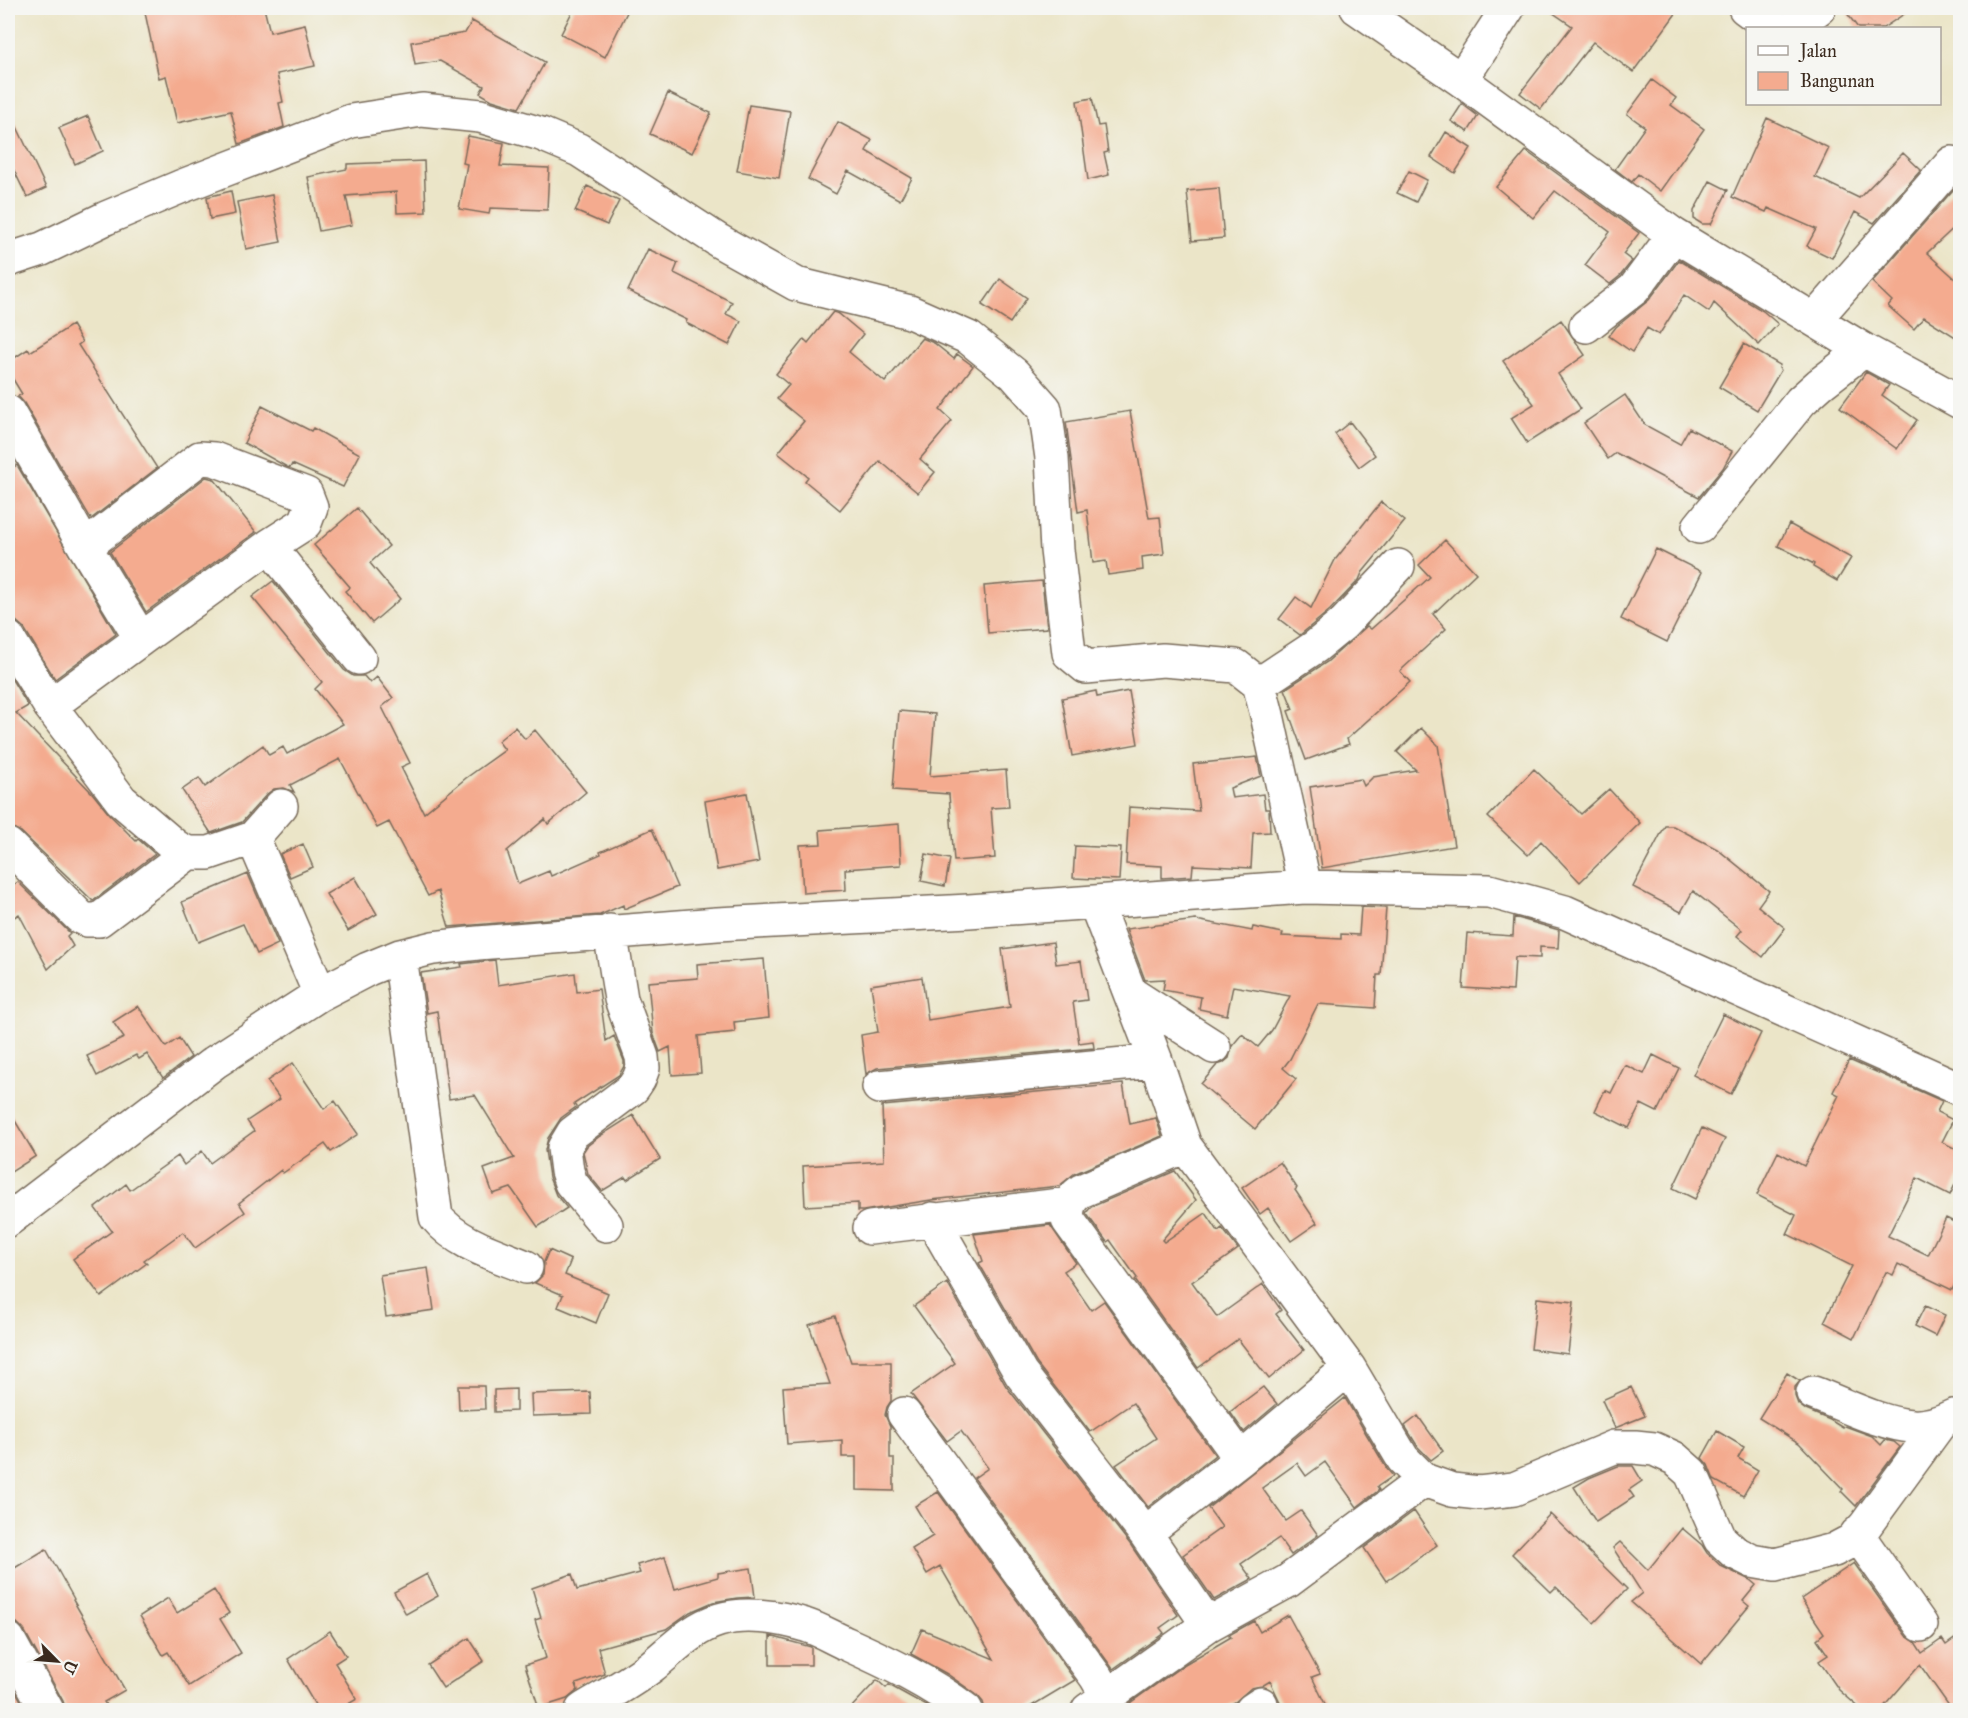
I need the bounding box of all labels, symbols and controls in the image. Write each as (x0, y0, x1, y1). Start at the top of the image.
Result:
legend (1746, 27, 1941, 105)
text: Jalan (1798, 40, 1837, 63)
text: Bangunan (1800, 70, 1875, 93)
north arrow (27, 1631, 87, 1691)
text: U (59, 1657, 81, 1677)

